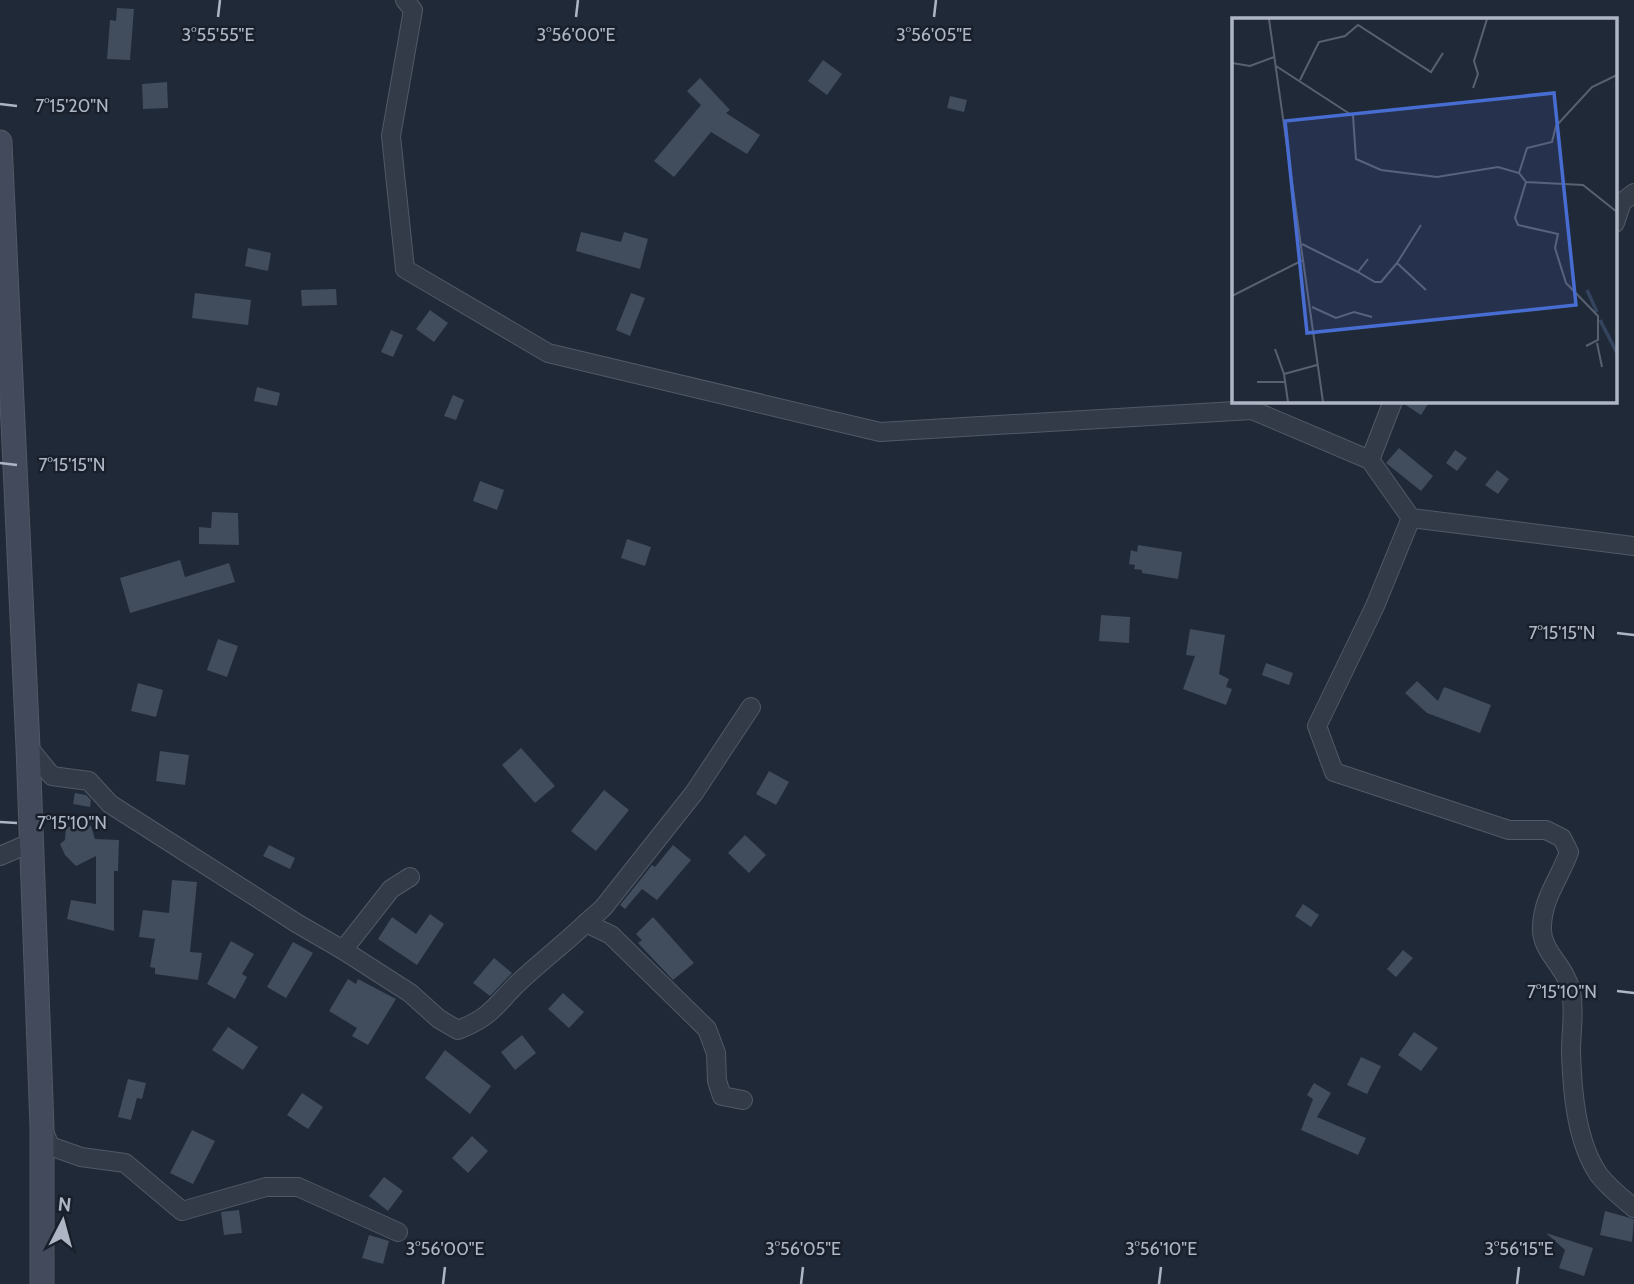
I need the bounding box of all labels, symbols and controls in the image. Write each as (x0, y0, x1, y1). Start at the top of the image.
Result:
inset map (1232, 18, 1616, 402)
text: 3°55'55"E (182, 24, 254, 46)
text: 3°56'00"E (537, 24, 615, 46)
text: 3°56'05"E (896, 24, 972, 46)
text: 7°15'20"N (35, 95, 109, 117)
text: 7°15'15"N (38, 454, 106, 476)
text: 7°15'15"N (1528, 622, 1596, 644)
text: 7°15'10"N (37, 812, 107, 834)
text: 7°15'10"N (1527, 981, 1597, 1003)
north arrow (28, 1186, 98, 1256)
text: N (57, 1192, 73, 1217)
text: 3°56'00"E (406, 1238, 484, 1260)
text: 3°56'05"E (765, 1238, 841, 1260)
text: 3°56'10"E (1125, 1238, 1197, 1260)
text: 3°56'15"E (1484, 1238, 1554, 1260)

